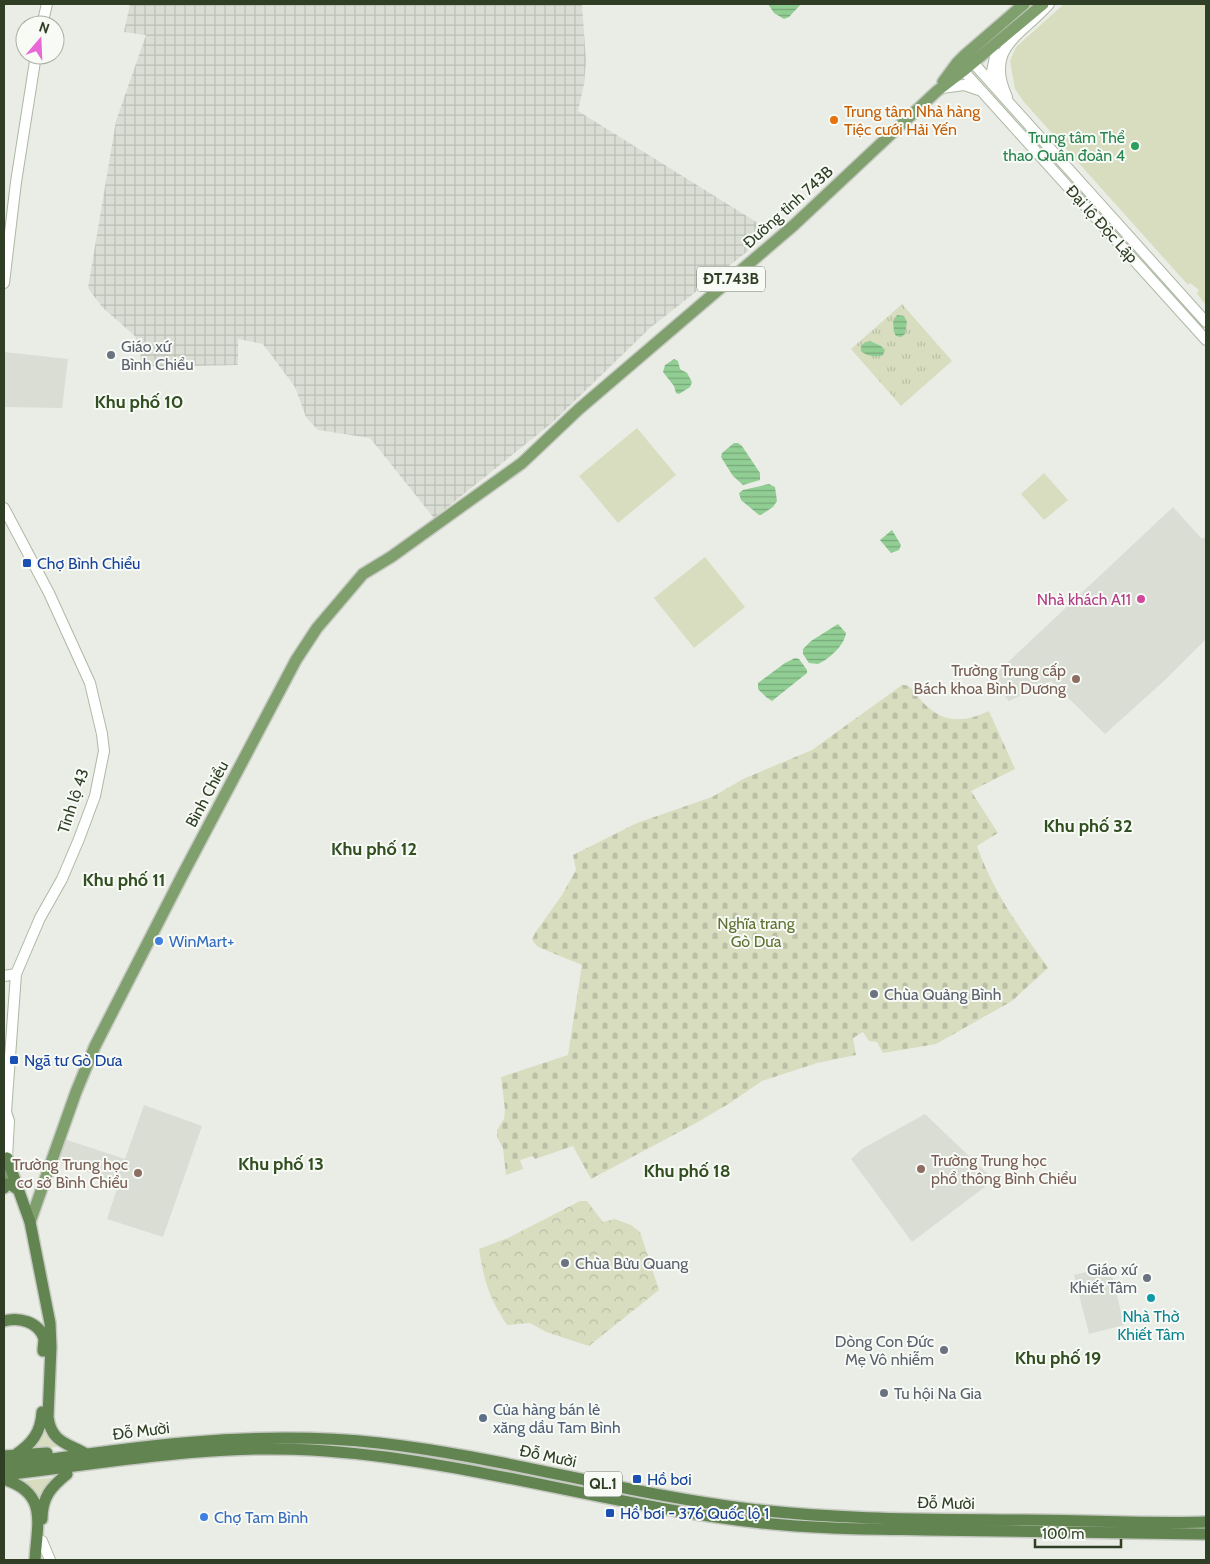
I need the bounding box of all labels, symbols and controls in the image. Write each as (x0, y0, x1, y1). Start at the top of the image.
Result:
north arrow (15, 15, 65, 65)
text: N (37, 18, 52, 38)
place label: Trung tâm Nhà hàng Tiệc cưới Hải Yến (844, 102, 981, 139)
marker: Trung tâm Nhà hàng Tiệc cưới Hải Yến (828, 114, 840, 126)
place label: Trung tâm Thể thao Quân đoàn 4 (1003, 128, 1125, 165)
marker: Trung tâm Thể thao Quân đoàn 4 (1129, 140, 1141, 152)
street label: Đường tỉnh 743B (739, 161, 837, 252)
street label: Đại lộ Độc Lập (1062, 181, 1142, 267)
road number: ĐT.743B (697, 266, 765, 292)
place label: Giáo xứ Bình Chiểu (121, 337, 194, 374)
marker: Giáo xứ Bình Chiểu (105, 349, 117, 361)
district label: Khu phố 10 (95, 391, 184, 413)
place label: Chợ Bình Chiểu (37, 554, 141, 573)
marker: Chợ Bình Chiểu (21, 557, 33, 569)
place label: Nhà khách A11 (1037, 590, 1131, 609)
marker: Nhà khách A11 (1135, 593, 1147, 605)
place label: Trường Trung cấp Bách khoa Bình Dương (914, 661, 1067, 698)
marker: Trường Trung cấp Bách khoa Bình Dương (1070, 673, 1082, 685)
street label: Bình Chiểu (182, 758, 232, 830)
street label: Tỉnh lộ 43 (54, 766, 92, 836)
district label: Khu phố 32 (1044, 815, 1132, 837)
district label: Khu phố 12 (331, 838, 417, 860)
district label: Khu phố 11 (83, 869, 165, 891)
park label: Nghĩa trang Gò Dưa (717, 914, 796, 951)
place label: WinMart+ (169, 932, 234, 951)
marker: WinMart+ (153, 935, 165, 947)
place label: Chùa Quảng Bình (884, 985, 1001, 1004)
marker: Chùa Quảng Bình (868, 988, 880, 1000)
place label: Ngã tư Gò Dưa (24, 1051, 123, 1070)
marker: Ngã tư Gò Dưa (8, 1054, 20, 1066)
place label: Trường Trung học phổ thông Bình Chiểu (931, 1151, 1077, 1188)
district label: Khu phố 13 (238, 1153, 324, 1175)
place label: Trường Trung học cơ sở Bình Chiểu (12, 1155, 128, 1192)
district label: Khu phố 18 (643, 1160, 731, 1182)
marker: Trường Trung học phổ thông Bình Chiểu (915, 1163, 927, 1175)
marker: Trường Trung học cơ sở Bình Chiểu (132, 1167, 144, 1179)
place label: Chùa Bửu Quang (575, 1254, 689, 1273)
marker: Chùa Bửu Quang (559, 1257, 571, 1269)
place label: Giáo xứ Khiết Tâm (1069, 1260, 1139, 1297)
marker: Giáo xứ Khiết Tâm (1141, 1272, 1153, 1284)
marker: Nhà Thờ Khiết Tâm (1145, 1292, 1157, 1304)
place label: Nhà Thờ Khiết Tâm (1117, 1307, 1185, 1344)
place label: Dòng Con Đức Mẹ Vô nhiễm (835, 1332, 934, 1369)
marker: Dòng Con Đức Mẹ Vô nhiễm (938, 1344, 950, 1356)
district label: Khu phố 19 (1015, 1347, 1101, 1369)
place label: Tu hội Na Gia (894, 1384, 982, 1403)
marker: Tu hội Na Gia (878, 1387, 890, 1399)
place label: Của hàng bán lẻ xăng dầu Tam Bình (493, 1400, 621, 1437)
marker: Của hàng bán lẻ xăng dầu Tam Bình (477, 1412, 489, 1424)
street label: Đỗ Mười (111, 1418, 171, 1444)
street label: Đỗ Mười (518, 1441, 578, 1471)
place label: Hồ bơi (647, 1470, 692, 1489)
road number: QL.1 (584, 1472, 622, 1496)
marker: Hồ bơi (631, 1473, 643, 1485)
street label: Đỗ Mười (917, 1493, 975, 1513)
place label: Hồ bơi - 376 Quốc lộ 1 (620, 1504, 769, 1523)
marker: Hồ bơi - 376 Quốc lộ 1 (604, 1507, 616, 1519)
place label: Chợ Tam Bình (214, 1508, 308, 1527)
marker: Chợ Tam Bình (198, 1511, 210, 1523)
scale bar (1035, 1516, 1121, 1548)
text: 100 m (1042, 1525, 1084, 1543)

